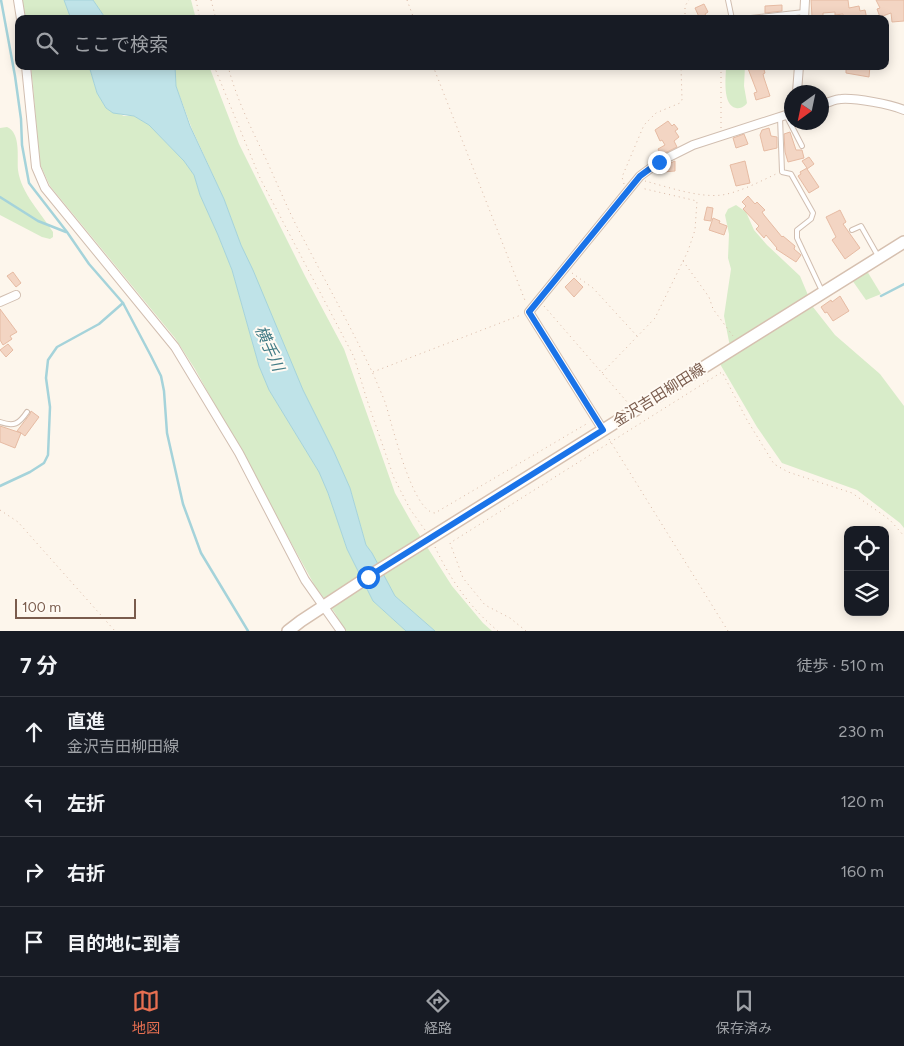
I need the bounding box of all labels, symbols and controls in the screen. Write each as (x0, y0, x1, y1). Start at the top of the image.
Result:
search box (15, 15, 889, 70)
icon: search (33, 29, 61, 57)
text: ここで検索 (73, 33, 168, 56)
north arrow (784, 85, 829, 130)
route end (648, 151, 671, 174)
water label: 横手川 (251, 322, 289, 376)
street label: 金沢吉田柳田線 (610, 360, 708, 430)
map controls (844, 526, 889, 616)
button: locate (844, 526, 889, 571)
route start (357, 566, 380, 589)
button: layers (844, 571, 889, 616)
scale bar (15, 596, 136, 619)
text: 100 m (22, 599, 61, 616)
text: 7 分 (20, 653, 58, 678)
text: 徒歩 · 510 m (796, 656, 884, 675)
text: 直進 (67, 710, 105, 733)
icon: ahead (20, 718, 48, 746)
text: 230 m (839, 722, 884, 741)
text: 金沢吉田柳田線 (67, 737, 179, 756)
icon: left (20, 788, 48, 816)
text: 左折 (67, 792, 105, 815)
text: 120 m (841, 792, 884, 811)
icon: right (20, 858, 48, 886)
text: 右折 (67, 862, 105, 885)
text: 160 m (841, 862, 884, 881)
icon: arrive (20, 928, 48, 956)
text: 目的地に到着 (67, 932, 181, 955)
tab: 地図 (132, 987, 160, 1037)
tab: 経路 (424, 987, 452, 1037)
tab: 保存済み (716, 987, 772, 1037)

